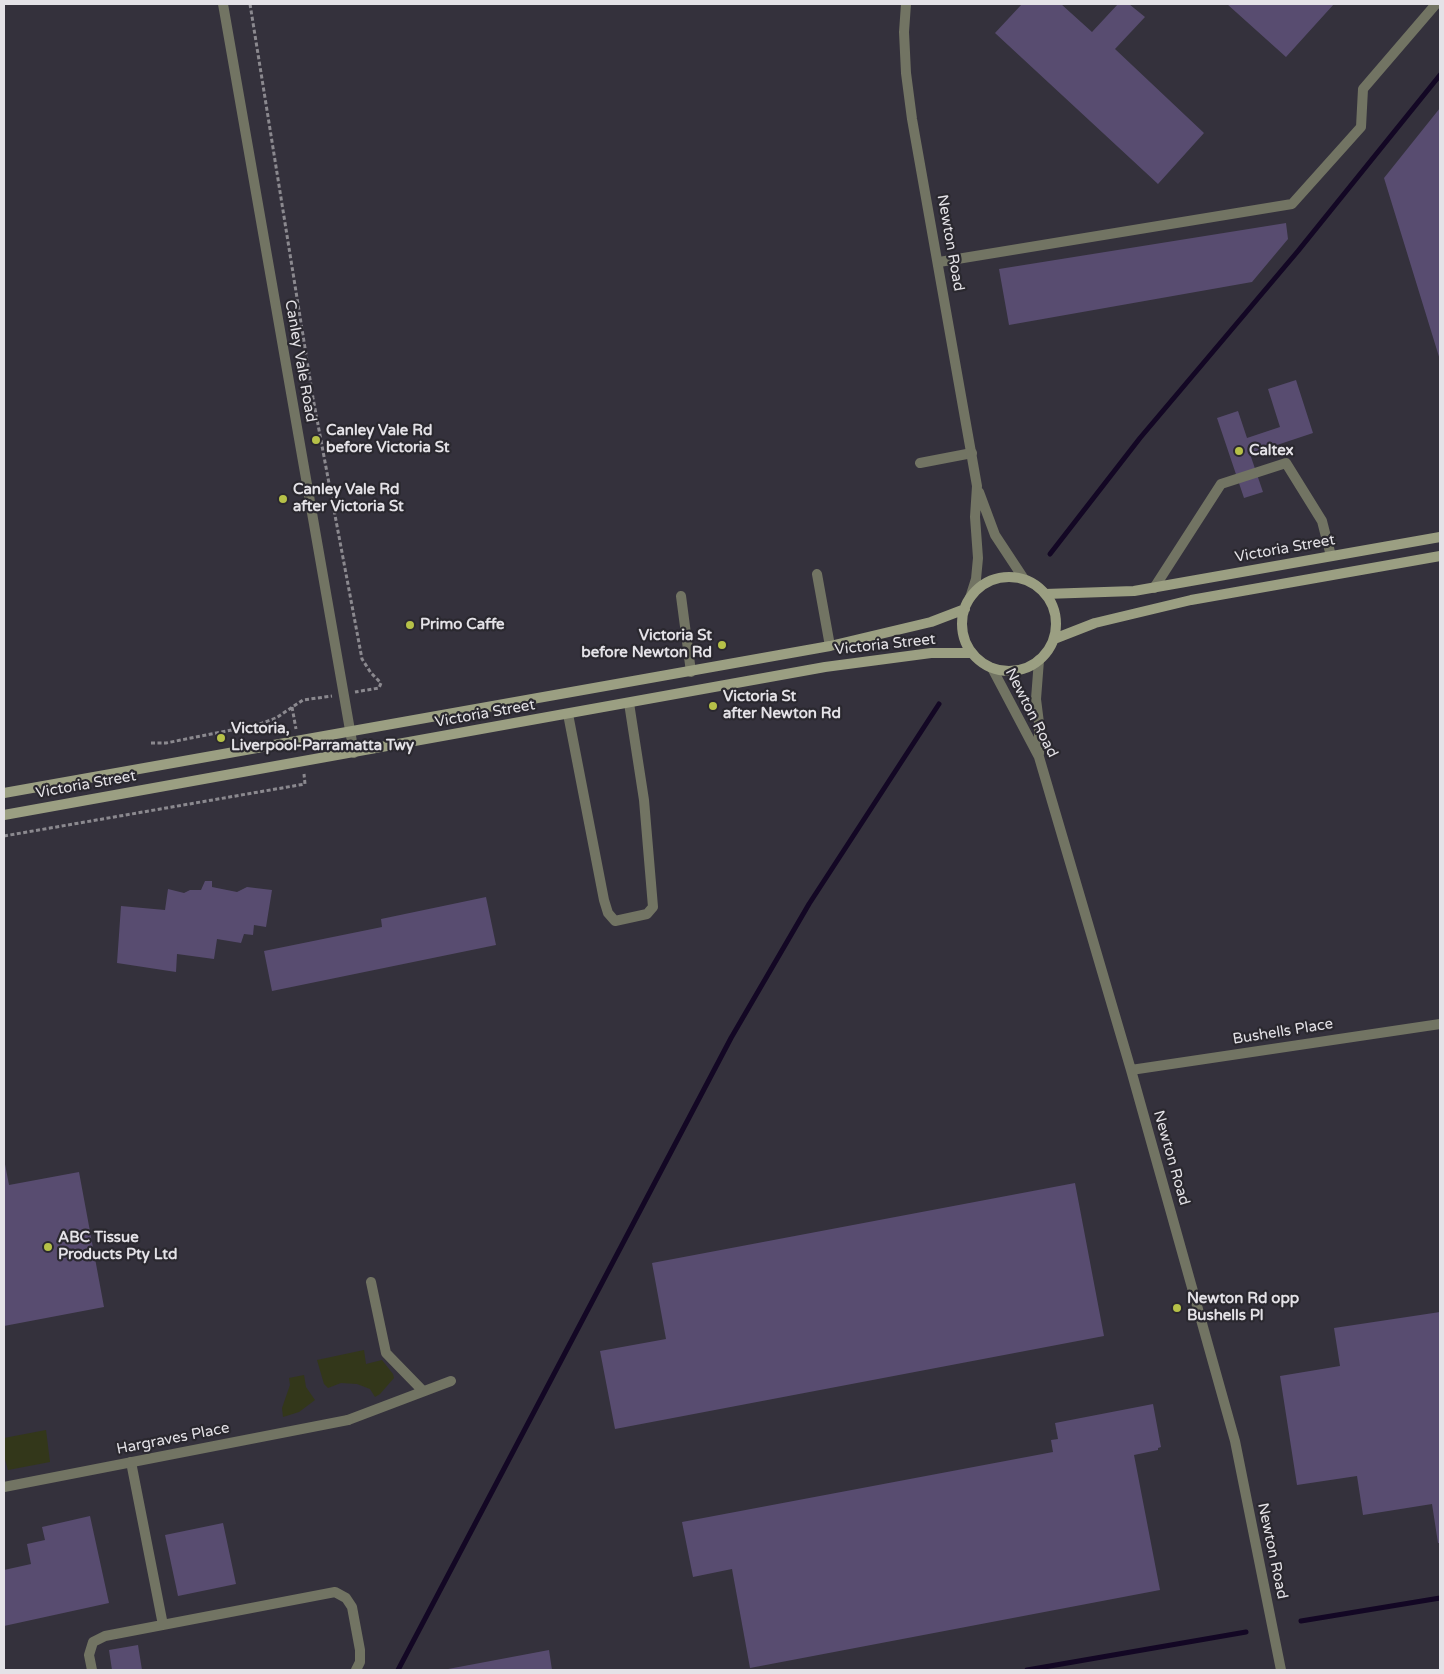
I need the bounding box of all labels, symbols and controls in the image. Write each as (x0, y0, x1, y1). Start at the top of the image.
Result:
street label: Newton Road (933, 193, 967, 293)
street label: Canley Vale Road (280, 298, 320, 424)
place label: Canley Vale Rd before Victoria St (326, 422, 449, 457)
marker: Canley Vale Rd before Victoria St (310, 434, 322, 446)
place label: Caltex (1249, 442, 1294, 460)
marker: Caltex (1233, 445, 1245, 457)
place label: Canley Vale Rd after Victoria St (293, 481, 404, 516)
marker: Canley Vale Rd after Victoria St (277, 493, 289, 505)
street label: Victoria Street (1234, 531, 1336, 567)
place label: Primo Caffe (420, 616, 505, 634)
marker: Primo Caffe (404, 619, 416, 631)
place label: Victoria St before Newton Rd (581, 627, 712, 662)
street label: Victoria Street (834, 631, 936, 659)
marker: Victoria St before Newton Rd (716, 639, 728, 651)
street label: Newton Road (1001, 665, 1061, 761)
place label: Victoria St after Newton Rd (723, 688, 841, 723)
street label: Victoria Street (434, 696, 536, 732)
marker: Victoria St after Newton Rd (707, 700, 719, 712)
place label: Victoria, Liverpool-Parramatta Twy (231, 720, 414, 755)
marker: Victoria, Liverpool-Parramatta Twy (215, 732, 227, 744)
street label: Victoria Street (35, 767, 137, 803)
street label: Bushells Place (1232, 1015, 1334, 1049)
street label: Newton Road (1149, 1108, 1193, 1208)
place label: ABC Tissue Products Pty Ltd (58, 1229, 177, 1264)
marker: ABC Tissue Products Pty Ltd (42, 1241, 54, 1253)
place label: Newton Rd opp Bushells Pl (1187, 1290, 1299, 1325)
marker: Newton Rd opp Bushells Pl (1171, 1302, 1183, 1314)
street label: Hargraves Place (115, 1419, 231, 1459)
street label: Newton Road (1253, 1501, 1291, 1601)

